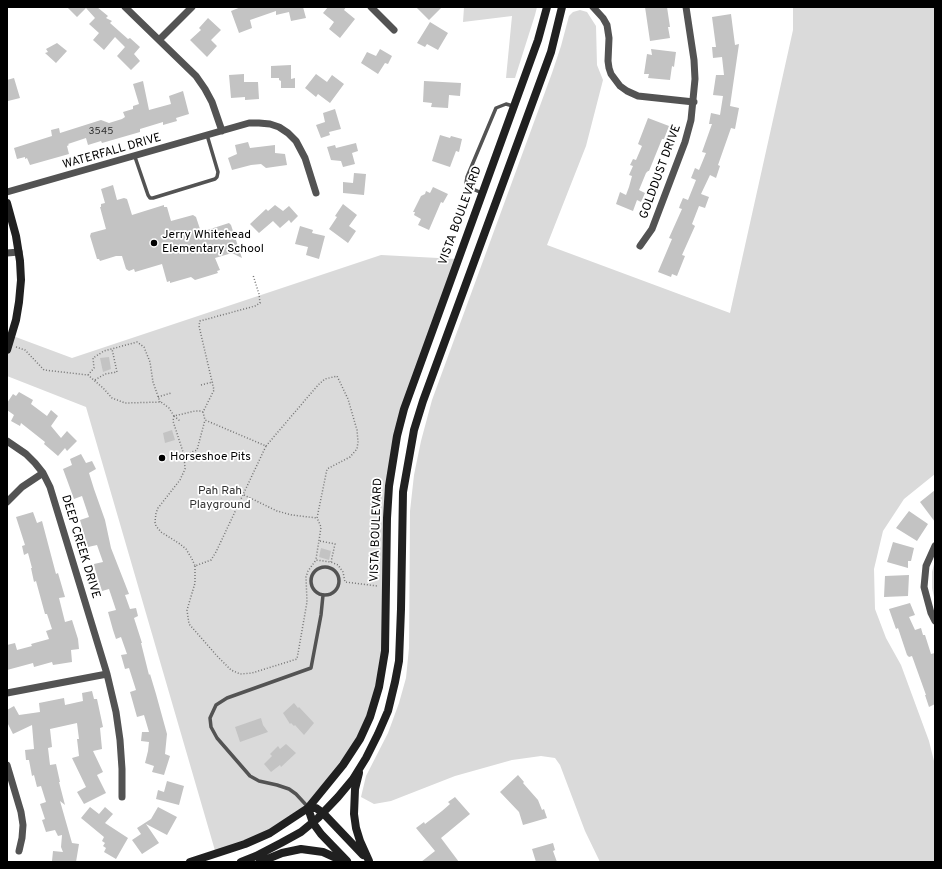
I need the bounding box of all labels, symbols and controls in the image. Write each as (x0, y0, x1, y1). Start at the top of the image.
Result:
street label: GOLDDUST DRIVE (637, 123, 685, 221)
house number: 3545 (89, 126, 113, 138)
street label: WATERFALL DRIVE (61, 131, 163, 173)
street label: VISTA BOULEVARD (436, 165, 486, 267)
place label: Jerry Whitehead Elementary School (162, 229, 264, 257)
marker: Jerry Whitehead Elementary School (149, 238, 159, 248)
place label: Horseshoe Pits (170, 451, 251, 465)
marker: Horseshoe Pits (157, 453, 167, 463)
street label: VISTA BOULEVARD (368, 478, 386, 582)
park label: Pah Rah Playground (189, 485, 251, 513)
street label: DEEP CREEK DRIVE (57, 493, 103, 601)

